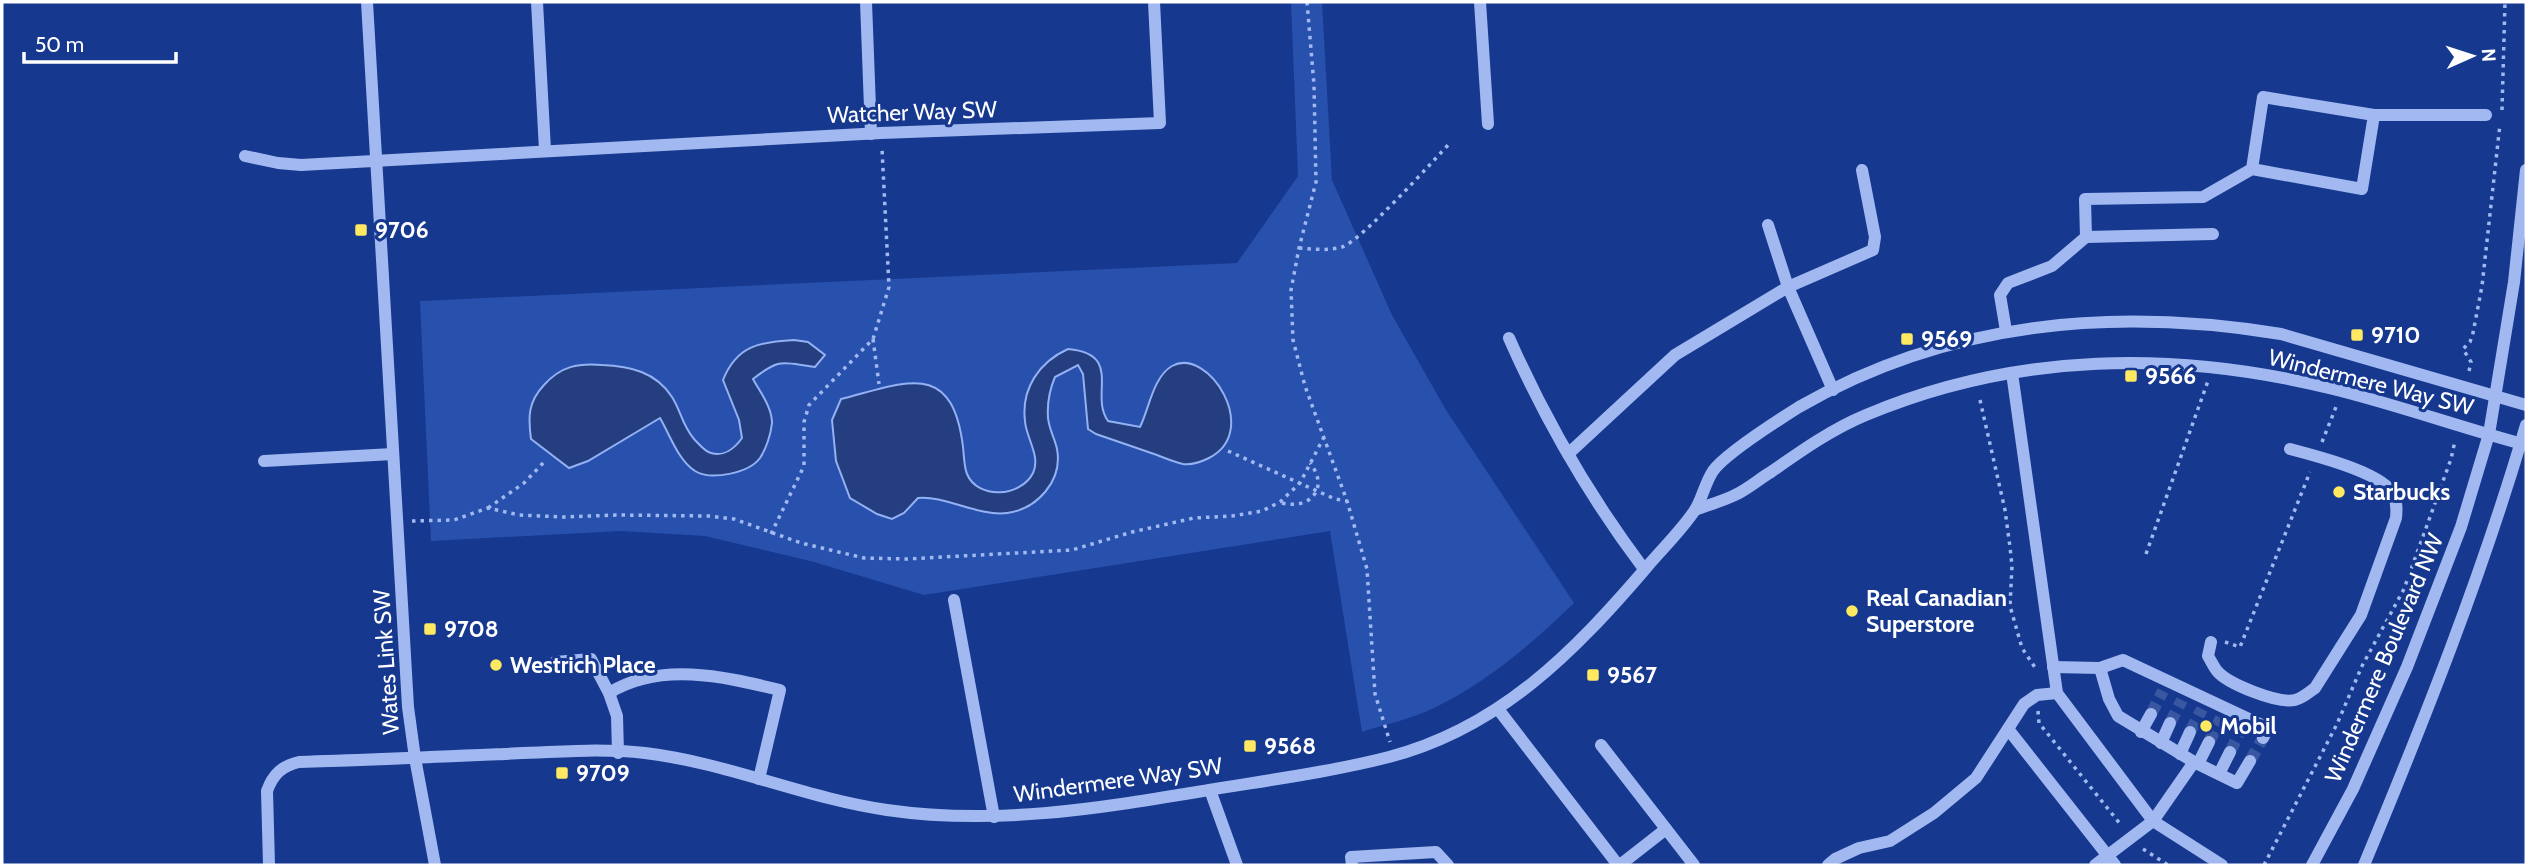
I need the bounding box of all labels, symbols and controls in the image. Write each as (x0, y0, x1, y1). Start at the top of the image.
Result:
scale bar (24, 21, 177, 65)
north arrow (2437, 21, 2507, 91)
text: 50 m (35, 32, 84, 57)
text: N (2477, 48, 2500, 62)
street label: Watcher Way SW (827, 95, 998, 129)
place label: 9706 (375, 216, 429, 244)
marker: 9706 (353, 222, 369, 238)
place label: 9710 (2371, 321, 2420, 349)
place label: 9569 (1921, 325, 1972, 353)
marker: 9710 (2349, 327, 2365, 343)
marker: 9569 (1899, 331, 1915, 347)
street label: Windermere Way SW (2266, 343, 2477, 421)
place label: 9566 (2145, 362, 2196, 390)
marker: 9566 (2123, 368, 2139, 384)
place label: Starbucks (2353, 478, 2450, 506)
marker: Starbucks (2331, 484, 2347, 500)
street label: Windermere Boulevard NW (2319, 529, 2449, 787)
place label: Real Canadian Superstore (1866, 584, 2007, 638)
street label: Wates Link SW (367, 588, 405, 736)
marker: Real Canadian Superstore (1844, 603, 1860, 619)
place label: 9708 (444, 615, 499, 643)
marker: 9708 (422, 621, 438, 637)
place label: Westrich Place (510, 651, 656, 679)
marker: Westrich Place (488, 657, 504, 673)
place label: 9567 (1607, 661, 1657, 689)
marker: 9567 (1585, 667, 1601, 683)
place label: Mobil (2220, 712, 2277, 740)
marker: Mobil (2198, 718, 2214, 734)
place label: 9568 (1264, 732, 1316, 760)
marker: 9568 (1242, 738, 1258, 754)
street label: Windermere Way SW (1012, 751, 1224, 809)
place label: 9709 (576, 759, 630, 787)
marker: 9709 (554, 765, 570, 781)

